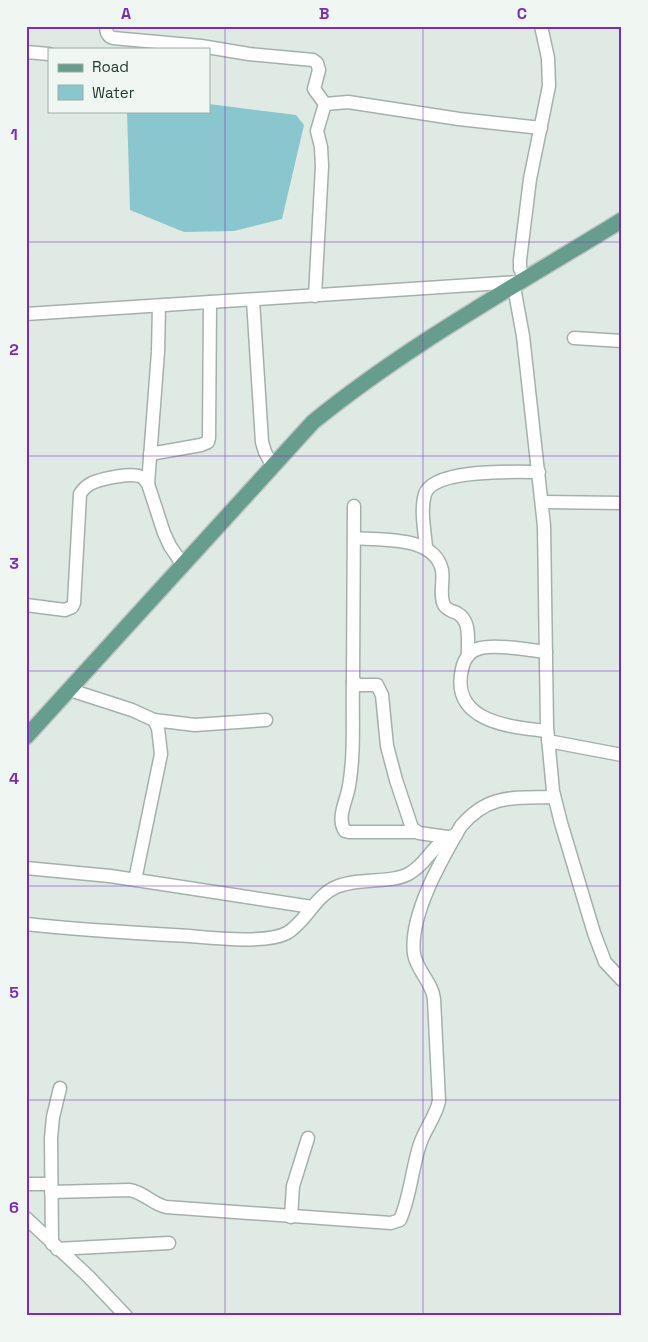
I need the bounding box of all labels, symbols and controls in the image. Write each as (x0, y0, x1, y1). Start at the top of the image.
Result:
text: A (121, 3, 131, 24)
text: B (319, 3, 329, 24)
text: C (517, 3, 527, 24)
legend (48, 48, 210, 112)
text: Road (92, 57, 129, 76)
text: Water (92, 83, 135, 102)
text: 1 (10, 124, 18, 145)
text: 2 (9, 339, 19, 360)
text: 3 (9, 553, 19, 574)
text: 4 (9, 768, 19, 789)
text: 5 (9, 982, 19, 1003)
text: 6 (9, 1197, 19, 1218)

